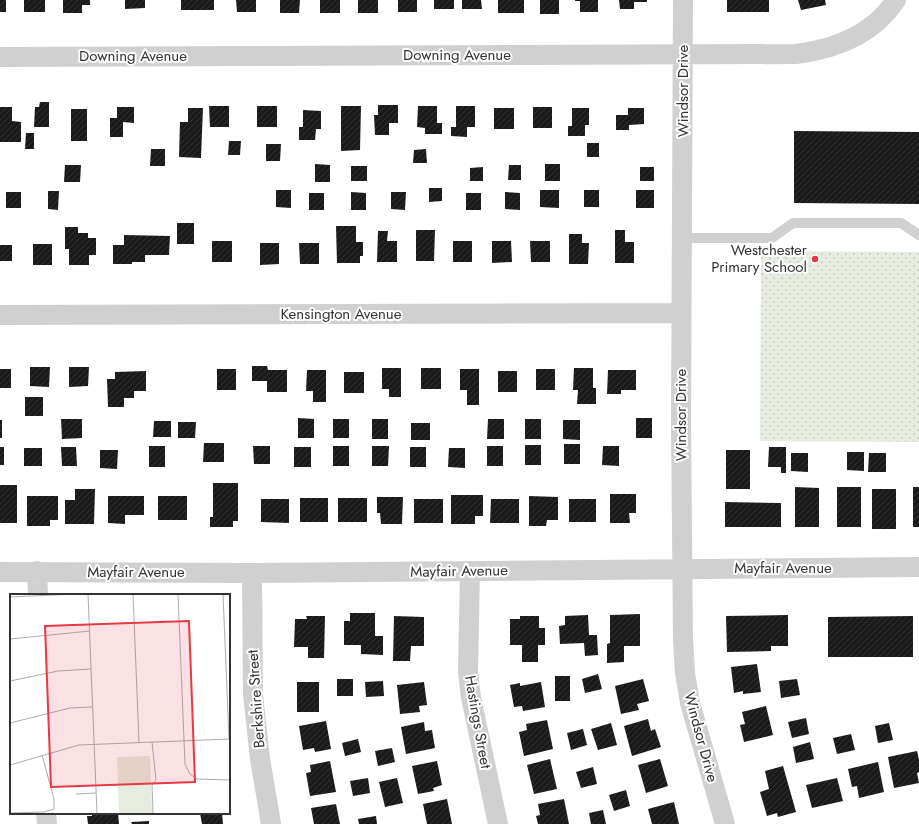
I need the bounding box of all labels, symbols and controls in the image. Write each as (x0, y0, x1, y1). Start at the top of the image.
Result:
street label: Downing Avenue (403, 44, 511, 66)
street label: Downing Avenue (79, 45, 187, 67)
street label: Windsor Drive (672, 45, 694, 137)
place label: Westchester Primary School (711, 239, 808, 278)
marker: Westchester Primary School (810, 254, 820, 264)
street label: Kensington Avenue (281, 303, 402, 325)
street label: Windsor Drive (670, 369, 692, 461)
street label: Mayfair Avenue (734, 557, 832, 579)
street label: Mayfair Avenue (410, 559, 508, 583)
street label: Mayfair Avenue (87, 561, 185, 583)
inset map (10, 594, 230, 814)
street label: Berkshire Street (242, 649, 270, 749)
street label: Hastings Street (459, 674, 497, 771)
street label: Windsor Drive (678, 690, 724, 785)

